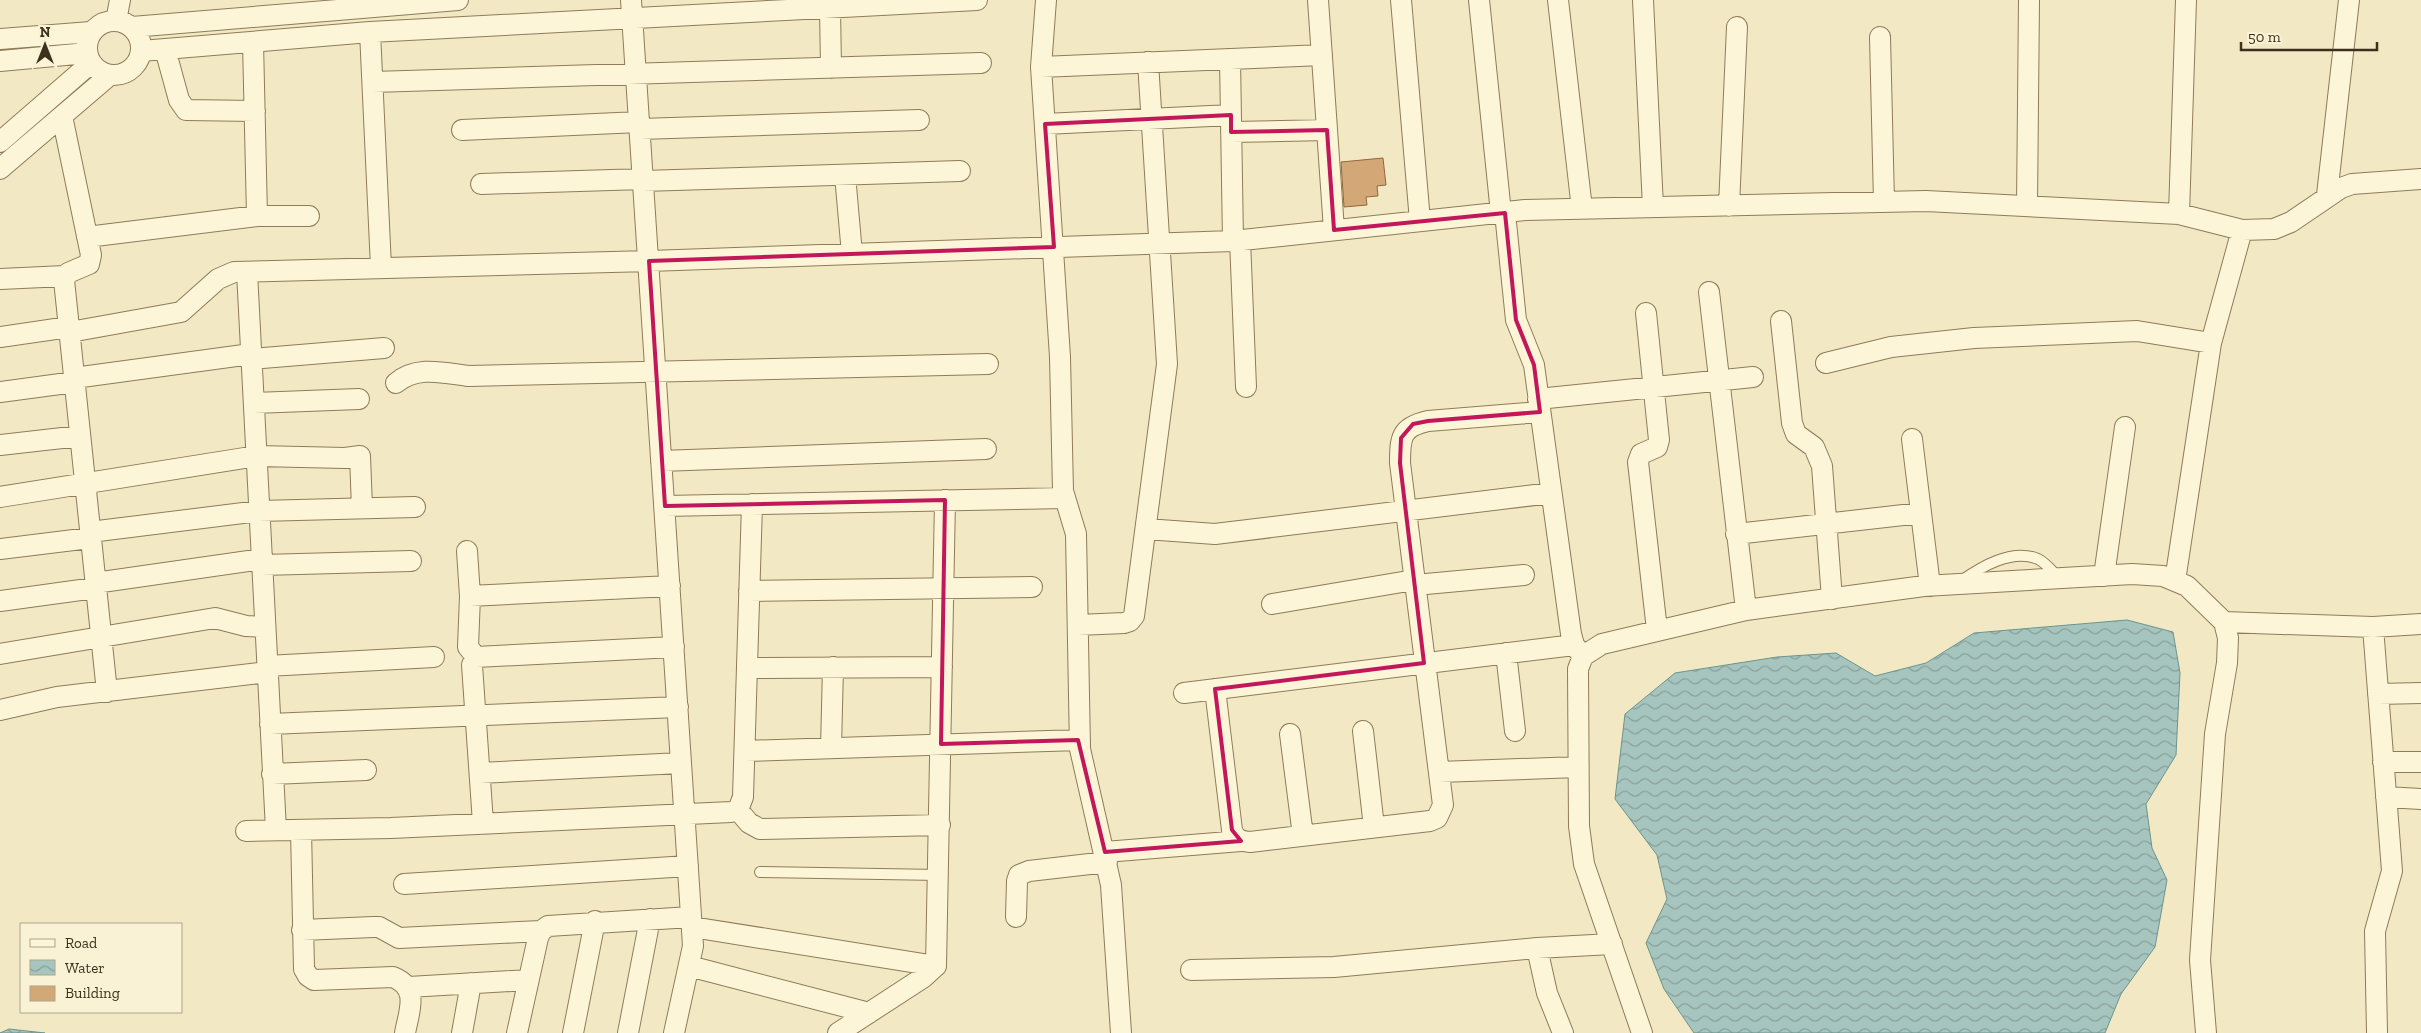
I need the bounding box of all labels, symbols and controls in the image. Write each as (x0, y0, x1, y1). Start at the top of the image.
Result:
north arrow (20, 20, 70, 70)
scale bar (2241, 20, 2377, 52)
text: N (40, 24, 51, 41)
text: 50 m (2248, 28, 2281, 46)
legend (20, 923, 182, 1013)
text: Road (65, 934, 98, 952)
text: Water (65, 959, 105, 977)
text: Building (65, 984, 120, 1002)

